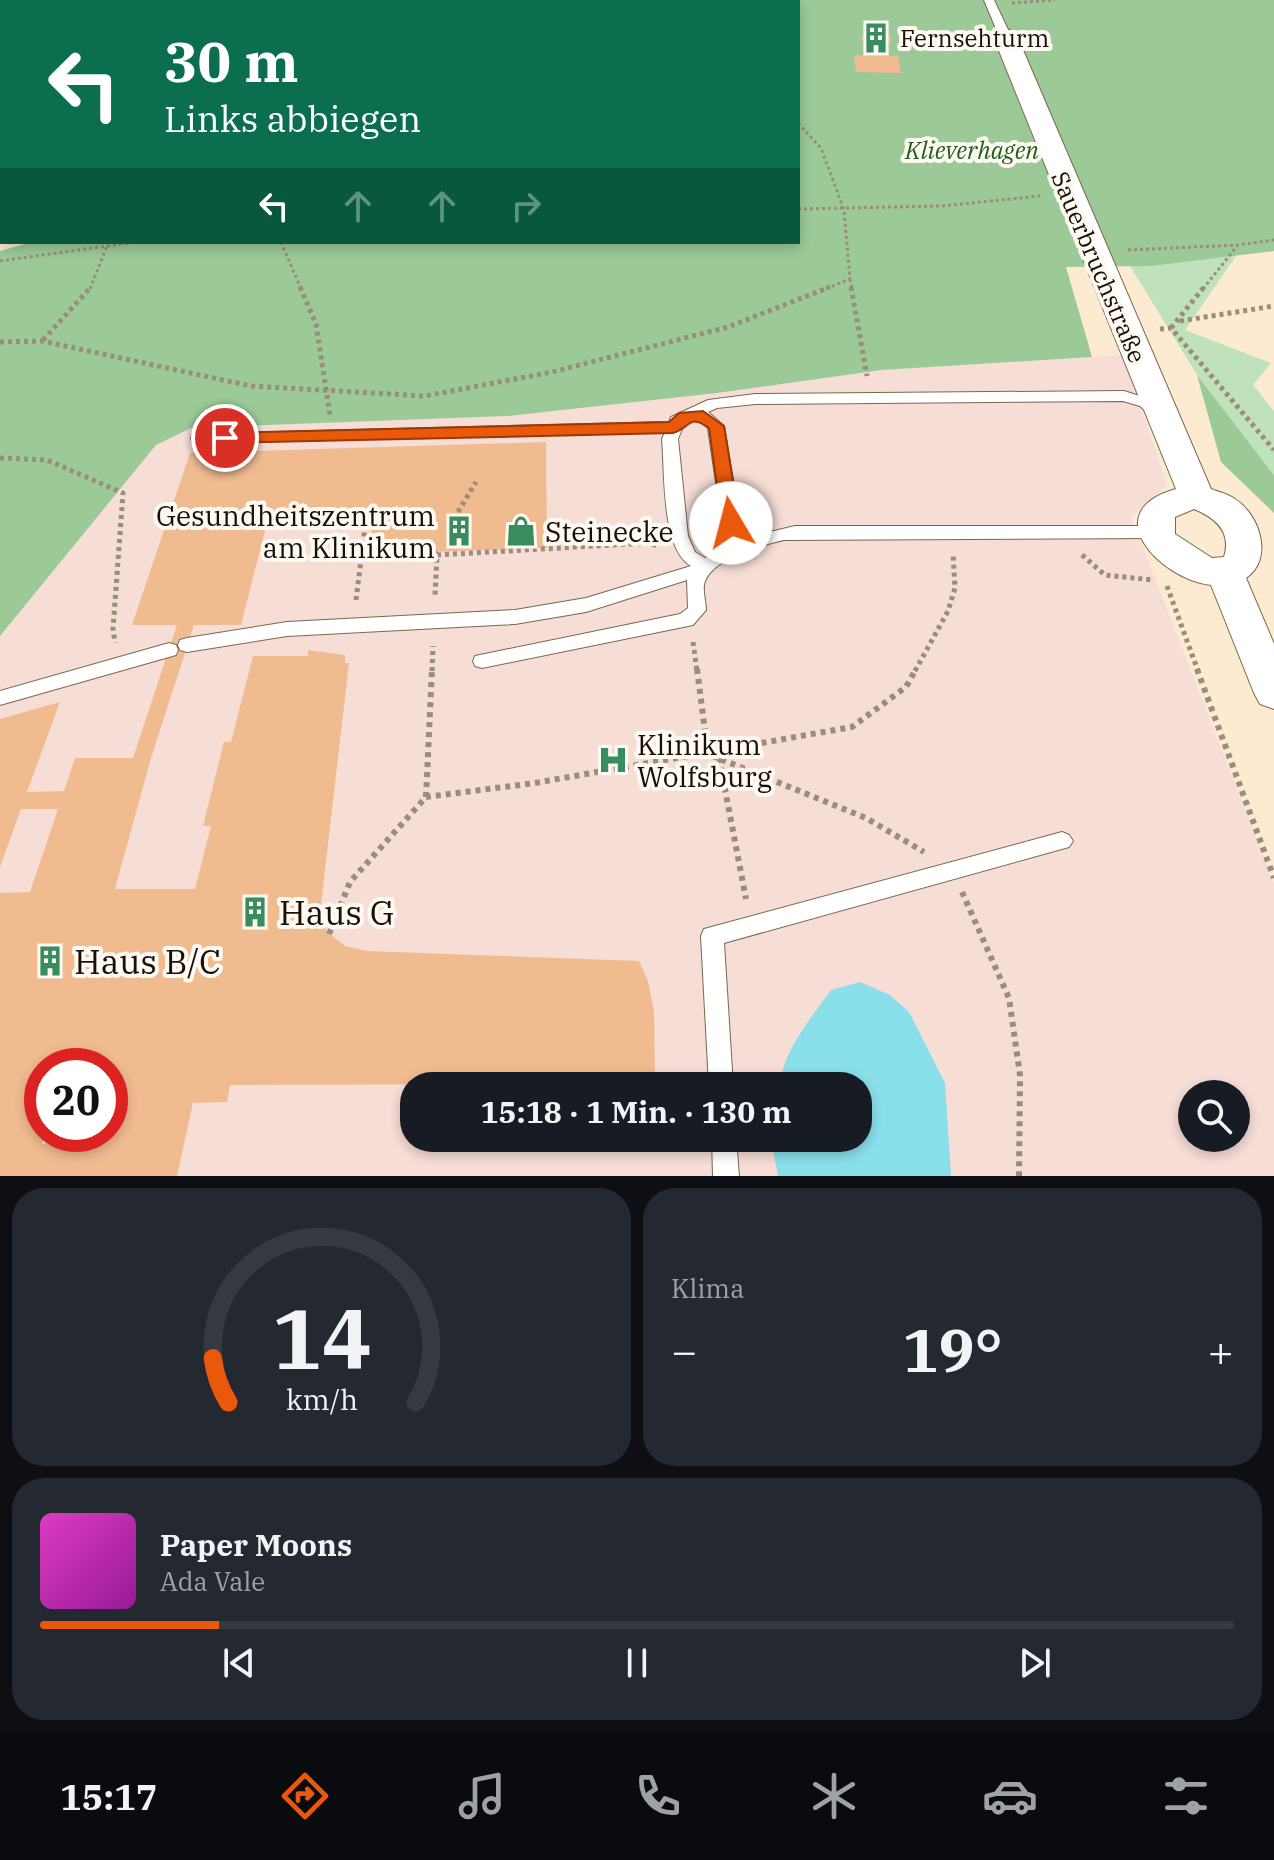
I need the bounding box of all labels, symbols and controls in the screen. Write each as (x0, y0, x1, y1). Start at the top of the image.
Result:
building icon: Fernsehturm (859, 21, 893, 55)
place label: Fernsehturm (900, 22, 1049, 54)
text: 30 m (164, 25, 299, 97)
icon: left (32, 32, 136, 136)
text: Links abbiegen (164, 95, 421, 142)
park label: Klieverhagen (904, 134, 1039, 166)
street label: Sauerbruchstraße (1044, 166, 1154, 368)
icon: left (252, 184, 296, 228)
icon: ahead (336, 184, 380, 228)
icon: ahead (420, 184, 464, 228)
icon: right (504, 184, 548, 228)
pin (191, 404, 259, 472)
icon: arrive (203, 416, 247, 460)
position arrow (689, 481, 773, 565)
place label: Gesundheitszentrum am Klinikum (156, 497, 435, 566)
place label: Steinecke (545, 513, 673, 550)
building icon: Gesundheitszentrum am Klinikum (442, 514, 476, 548)
shop icon: Steinecke (504, 514, 538, 548)
place label: Klinikum Wolfsburg (637, 726, 772, 795)
hospital icon: Klinikum Wolfsburg (596, 743, 630, 777)
place label: Haus G (279, 890, 394, 934)
building icon: Haus G (238, 895, 272, 929)
place label: Haus B/C (74, 939, 221, 983)
building icon: Haus B/C (33, 944, 67, 978)
speed limit sign: 20 (24, 1048, 128, 1152)
map controls (1178, 1080, 1250, 1152)
button: search (1178, 1080, 1250, 1152)
text: 15:18 · 1 Min. · 130 m (481, 1092, 791, 1131)
text: Klima (671, 1271, 744, 1305)
text: 14 (272, 1284, 371, 1392)
text: 19° (902, 1310, 1003, 1389)
text: − (671, 1322, 697, 1379)
text: + (1208, 1322, 1234, 1379)
text: km/h (285, 1381, 358, 1418)
text: Paper Moons (160, 1525, 352, 1564)
text: Ada Vale (160, 1564, 265, 1598)
icon: previous (217, 1641, 261, 1685)
icon: pause (615, 1641, 659, 1685)
icon: next (1013, 1641, 1057, 1685)
icon: directions (277, 1768, 333, 1824)
icon: music (454, 1768, 510, 1824)
icon: phone (630, 1768, 686, 1824)
icon: climate (806, 1768, 862, 1824)
icon: car (982, 1768, 1038, 1824)
icon: filters (1158, 1768, 1214, 1824)
text: 15:17 (60, 1773, 157, 1820)

